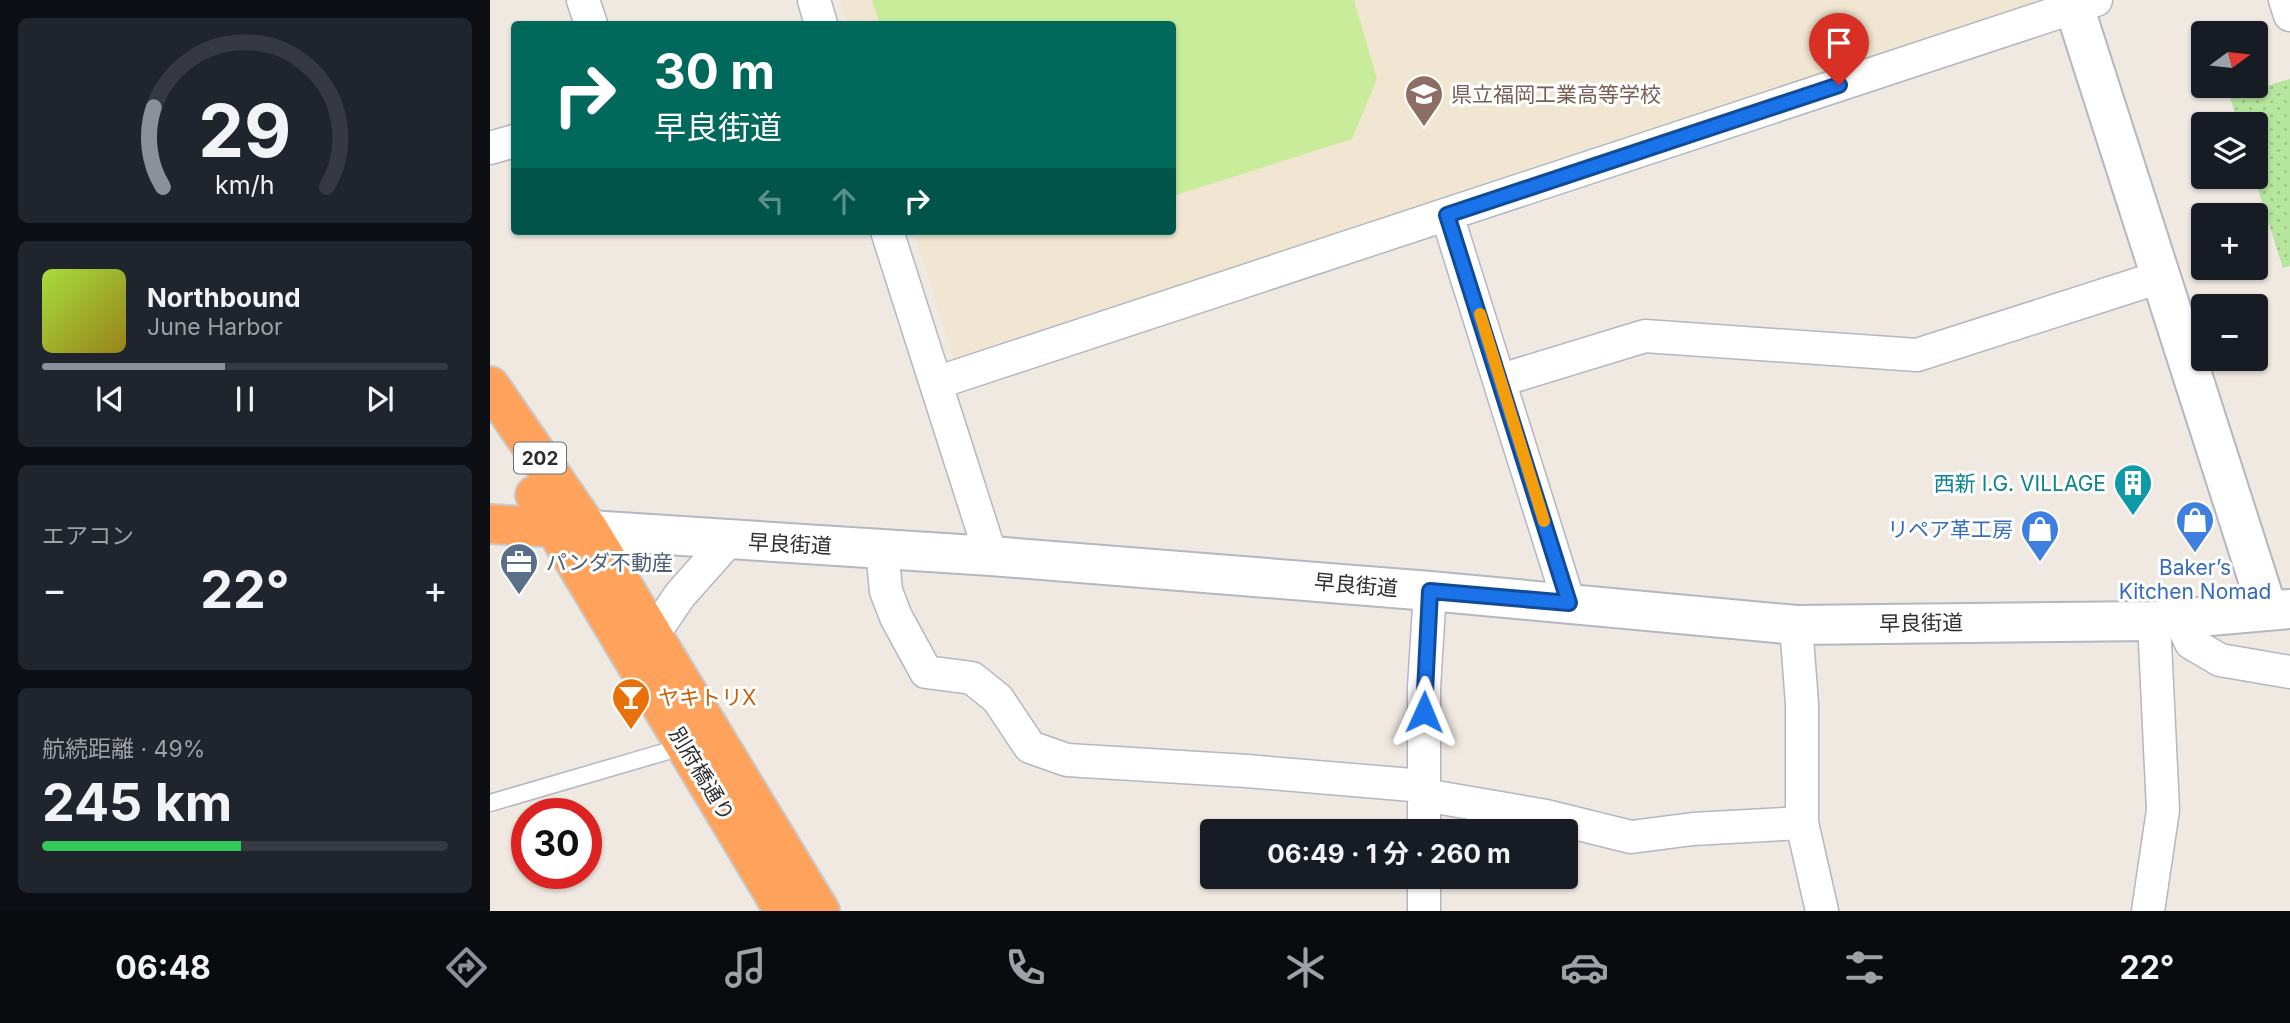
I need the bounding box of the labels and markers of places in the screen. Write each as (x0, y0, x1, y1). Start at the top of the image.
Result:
pin (1809, 13, 1869, 85)
school or university icon: 県立福岡工業高等学校 (1403, 73, 1445, 128)
place label: 県立福岡工業高等学校 (1451, 82, 1661, 107)
building icon: 西新 I.G. VILLAGE (2112, 462, 2154, 517)
place label: 西新 I.G. VILLAGE (1934, 471, 2106, 496)
shop icon: Baker’s Kitchen Nomad (2174, 499, 2216, 554)
shop icon: リペア革工房 (2019, 508, 2061, 563)
place label: リペア革工房 (1887, 517, 2013, 542)
office icon: パンダ不動産 (498, 541, 540, 596)
place label: パンダ不動産 (546, 550, 673, 575)
place label: Baker’s Kitchen Nomad (2119, 555, 2271, 604)
bar icon: ヤキトリX (610, 676, 652, 731)
place label: ヤキトリX (658, 685, 756, 710)

